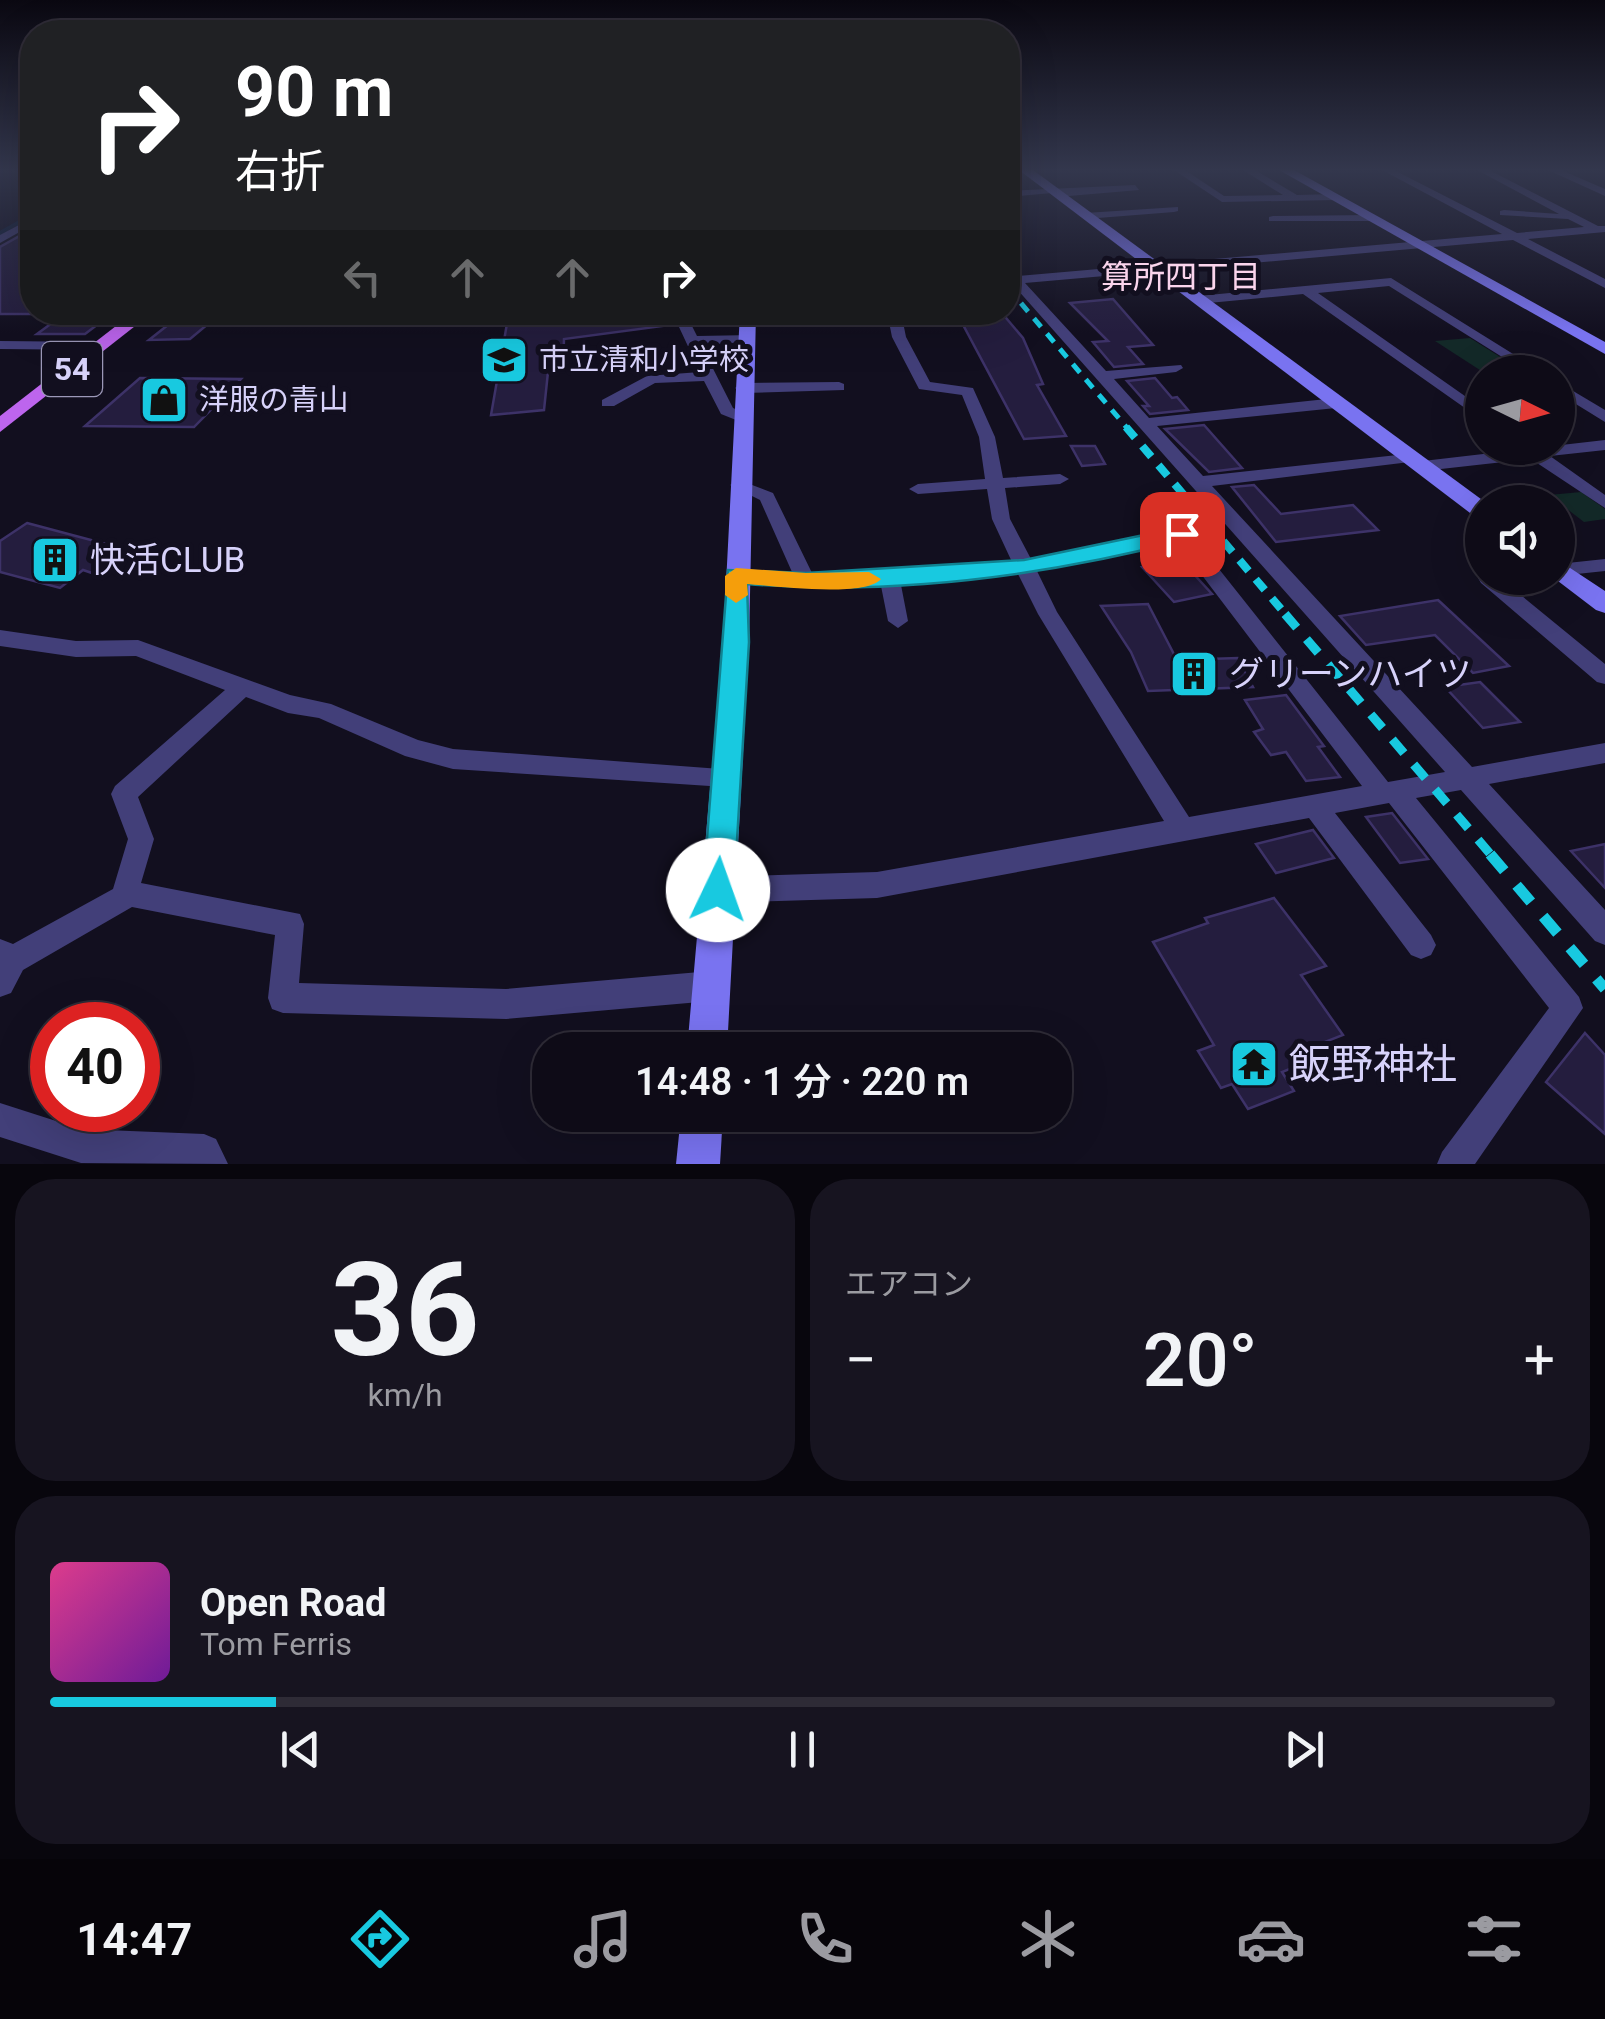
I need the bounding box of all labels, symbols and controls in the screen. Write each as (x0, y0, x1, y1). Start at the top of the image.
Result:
text: 90 m (235, 51, 393, 133)
icon: right (70, 60, 200, 190)
text: 右折 (235, 145, 325, 198)
icon: left (335, 250, 390, 305)
icon: ahead (440, 250, 495, 305)
icon: ahead (545, 250, 600, 305)
icon: right (650, 250, 705, 305)
district label: 算所四丁目 (1101, 258, 1261, 296)
school or university icon: 市立清和小学校 (478, 334, 530, 386)
road number: 54 (42, 342, 102, 396)
place label: 市立清和小学校 (539, 342, 749, 377)
north arrow (1465, 355, 1575, 465)
map controls (1465, 355, 1575, 595)
shop icon: 洋服の青山 (138, 374, 190, 426)
place label: 洋服の青山 (199, 382, 349, 417)
button: sound (1465, 485, 1575, 595)
pin (1140, 492, 1225, 577)
icon: arrive (1155, 507, 1210, 562)
building icon: 快活CLUB (29, 534, 81, 586)
place label: 快活CLUB (90, 540, 245, 581)
building icon: グリーンハイツ (1168, 648, 1220, 700)
place label: グリーンハイツ (1229, 654, 1472, 695)
position arrow (666, 838, 770, 942)
speed limit sign: 40 (30, 1002, 160, 1132)
temple icon: 飯野神社 (1228, 1038, 1280, 1090)
place label: 飯野神社 (1289, 1040, 1457, 1089)
text: 14:48 · 1 分 · 220 m (635, 1060, 969, 1104)
text: 36 (330, 1234, 480, 1387)
text: エアコン (845, 1265, 973, 1303)
text: 20° (1143, 1316, 1257, 1404)
text: − (845, 1328, 876, 1392)
text: + (1524, 1328, 1555, 1392)
text: km/h (367, 1376, 443, 1414)
text: Open Road (200, 1581, 386, 1625)
text: Tom Ferris (200, 1625, 352, 1663)
icon: previous (273, 1722, 328, 1777)
icon: pause (775, 1722, 830, 1777)
icon: next (1277, 1722, 1332, 1777)
icon: directions (345, 1904, 415, 1974)
icon: music (568, 1904, 638, 1974)
icon: phone (790, 1904, 860, 1974)
icon: climate (1013, 1904, 1083, 1974)
icon: car (1236, 1904, 1306, 1974)
icon: filters (1459, 1904, 1529, 1974)
text: 14:47 (76, 1913, 192, 1966)

